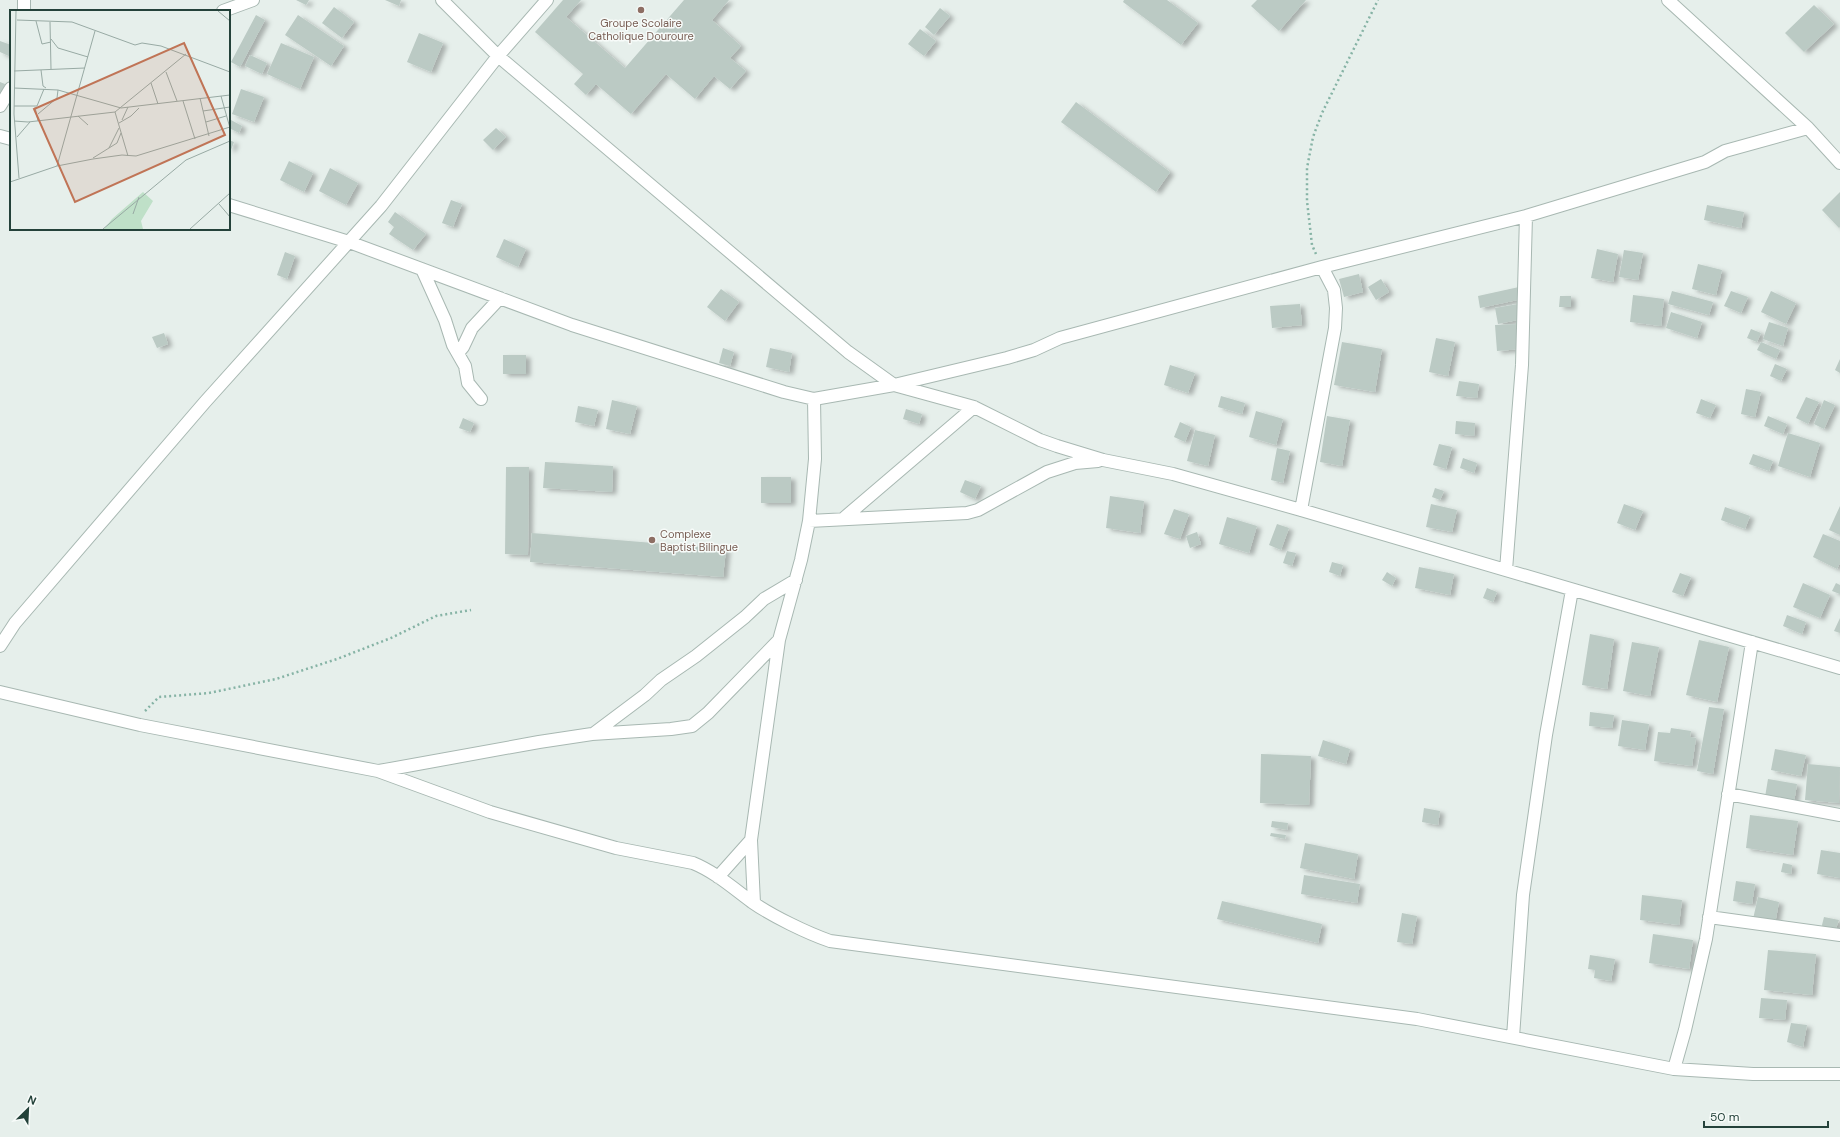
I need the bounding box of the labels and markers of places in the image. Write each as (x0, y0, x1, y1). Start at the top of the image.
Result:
marker: Groupe Scolaire Catholique Douroure (636, 5, 646, 15)
place label: Groupe Scolaire Catholique Douroure (588, 16, 694, 43)
place label: Complexe Baptist Bilingue (660, 527, 738, 554)
marker: Complexe Baptist Bilingue (647, 535, 657, 545)

